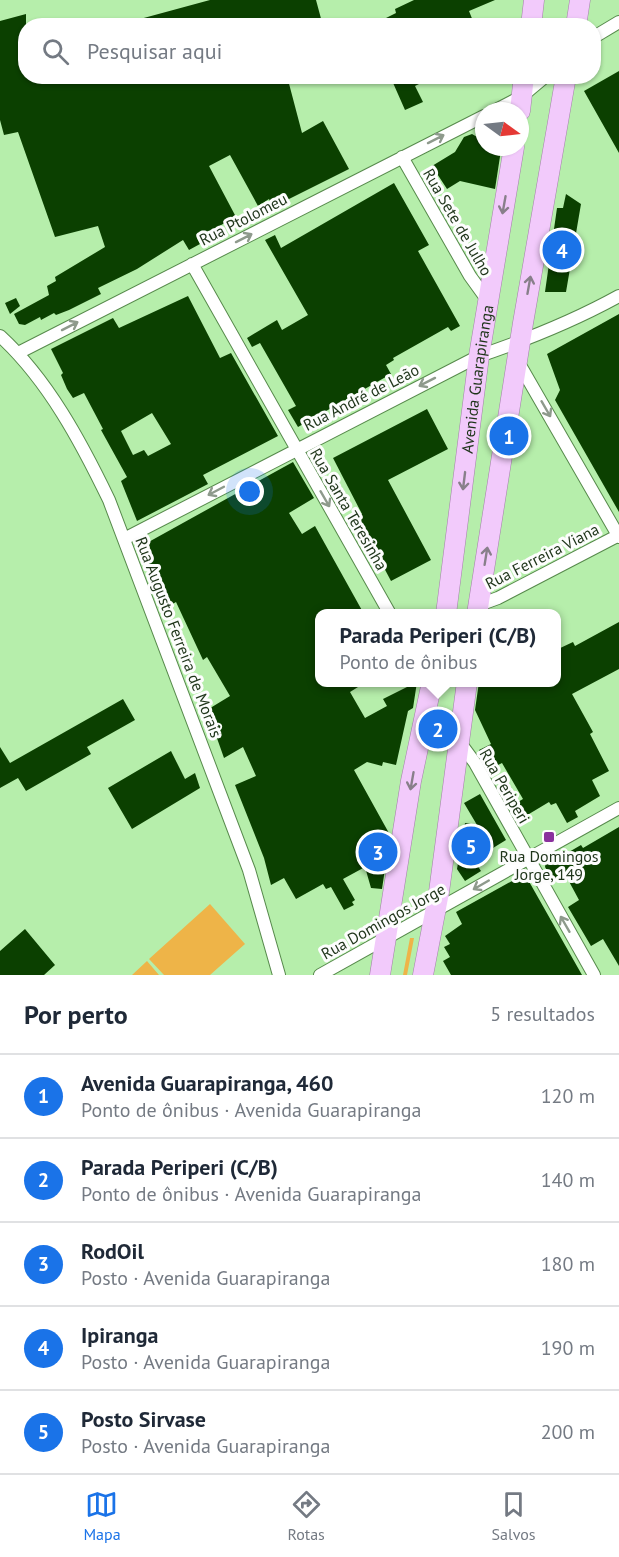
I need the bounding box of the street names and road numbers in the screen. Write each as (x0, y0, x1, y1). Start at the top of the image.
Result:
street label: Rua Sete de Julho (419, 165, 497, 279)
street label: Rua Ptolomeu (196, 188, 290, 250)
street label: Avenida Guarapiranga (457, 303, 497, 454)
street label: Rua André de Leão (300, 359, 422, 435)
street label: Rua Santa Teresinha (306, 444, 392, 574)
street label: Rua Ferreira Viana (482, 519, 602, 593)
street label: Rua Augusto Ferreira de Morais (131, 534, 227, 741)
street label: Rua Periperi (476, 745, 534, 827)
street label: Rua Domingos Jorge (317, 879, 449, 963)

